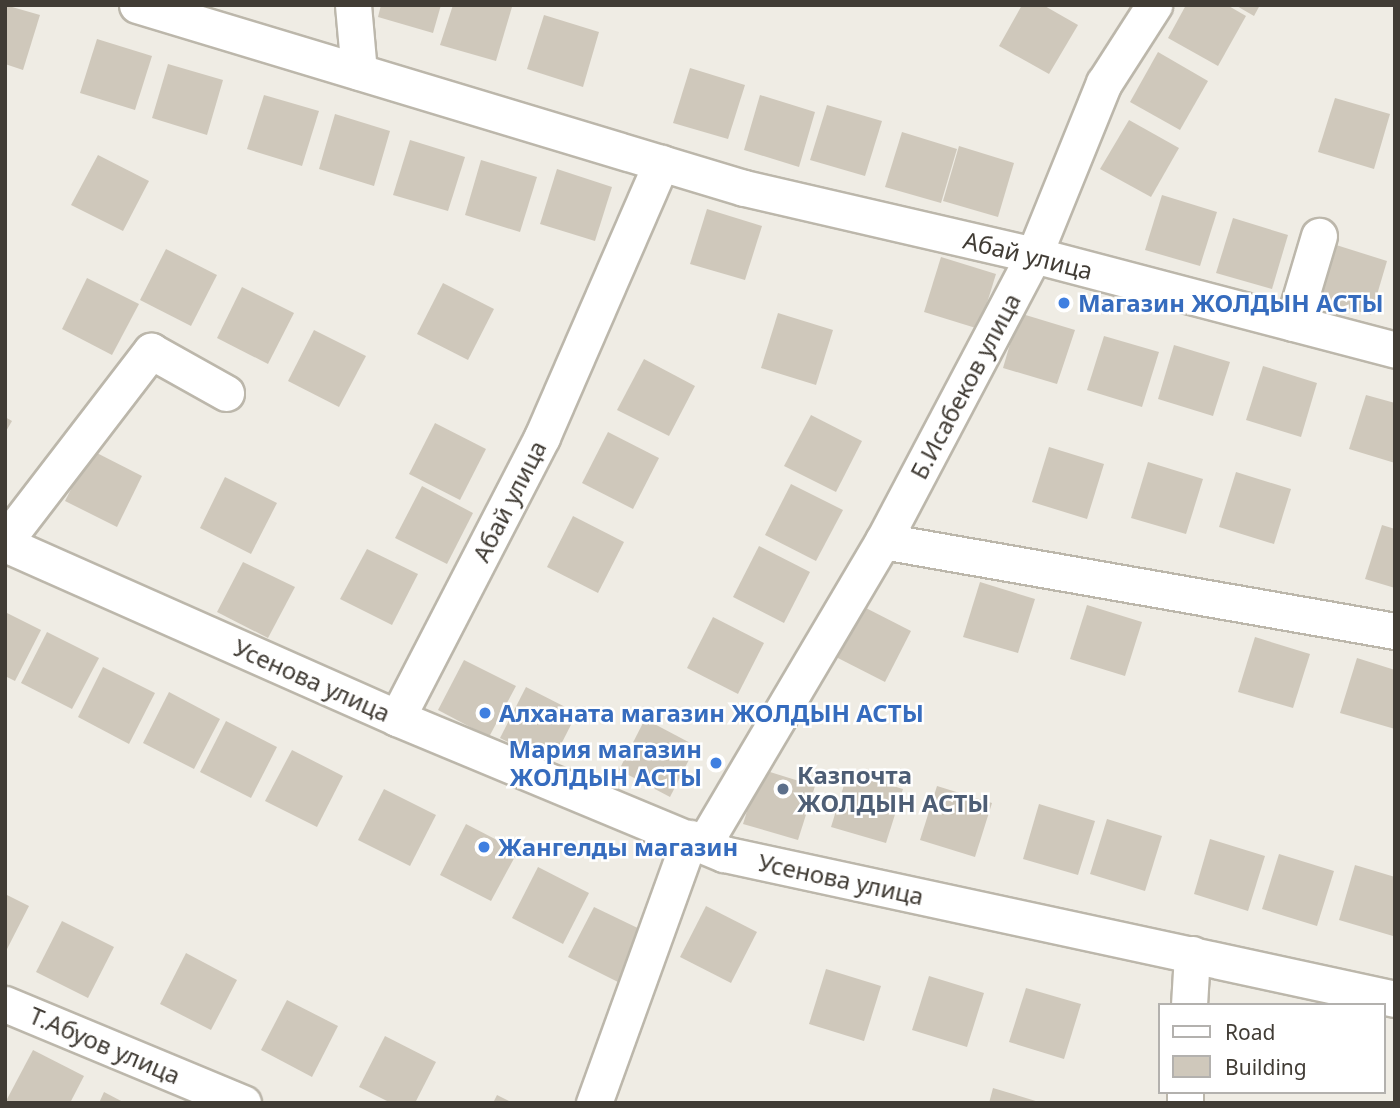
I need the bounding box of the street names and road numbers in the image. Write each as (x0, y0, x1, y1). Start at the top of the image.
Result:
street label: Абай улица (960, 225, 1096, 285)
street label: Б.Исабеков улица (904, 288, 1026, 484)
street label: Абай улица (466, 436, 552, 566)
street label: Усенова улица (229, 633, 395, 727)
street label: Усенова улица (756, 847, 926, 911)
street label: Т.Абуов улица (25, 1000, 185, 1090)

